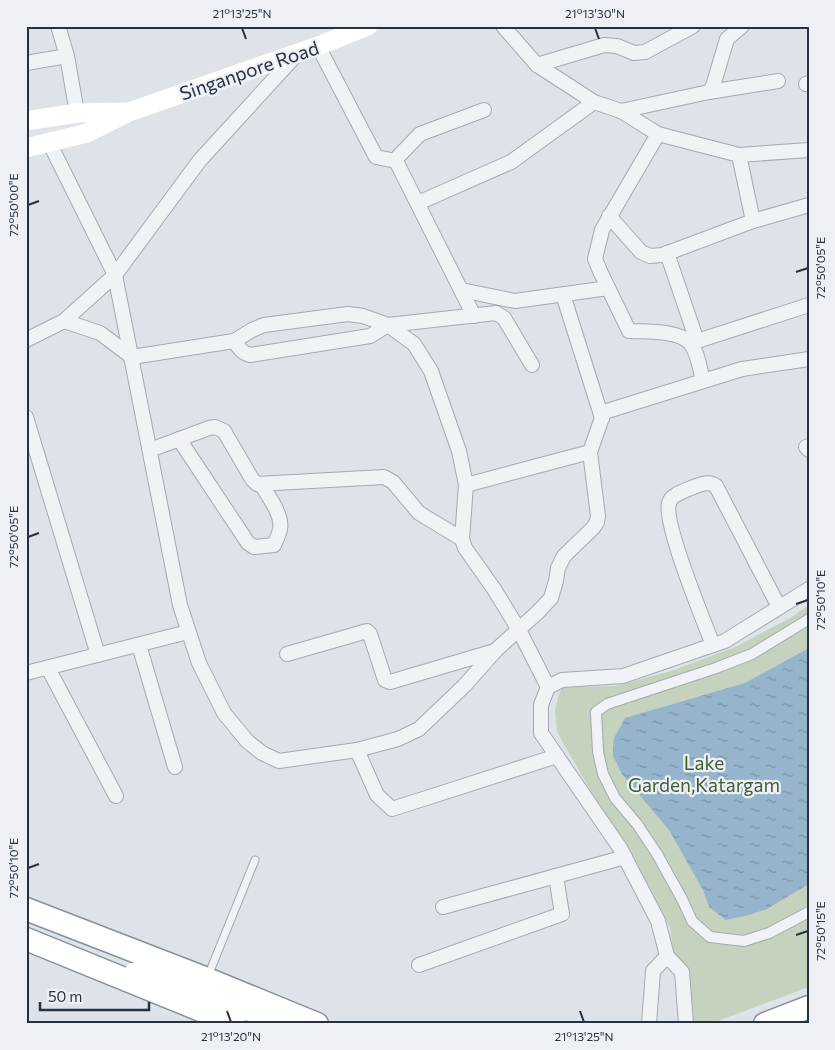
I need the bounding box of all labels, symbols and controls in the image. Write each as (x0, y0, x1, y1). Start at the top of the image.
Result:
text: 21°13'25"N (213, 6, 271, 20)
text: 21°13'30"N (565, 6, 625, 20)
street label: Singanpore Road (176, 35, 322, 105)
text: 72°50'00"E (6, 173, 20, 237)
text: 72°50'05"E (813, 237, 827, 299)
text: 72°50'05"E (6, 506, 20, 568)
text: 72°50'10"E (813, 570, 827, 630)
park label: Lake Garden,Katargam (628, 751, 780, 796)
text: 72°50'10"E (6, 838, 20, 898)
text: 72°50'15"E (813, 901, 827, 961)
scale bar (40, 980, 149, 1012)
text: 50 m (48, 987, 82, 1005)
text: 21°13'20"N (201, 1029, 261, 1043)
text: 21°13'25"N (555, 1029, 613, 1043)

